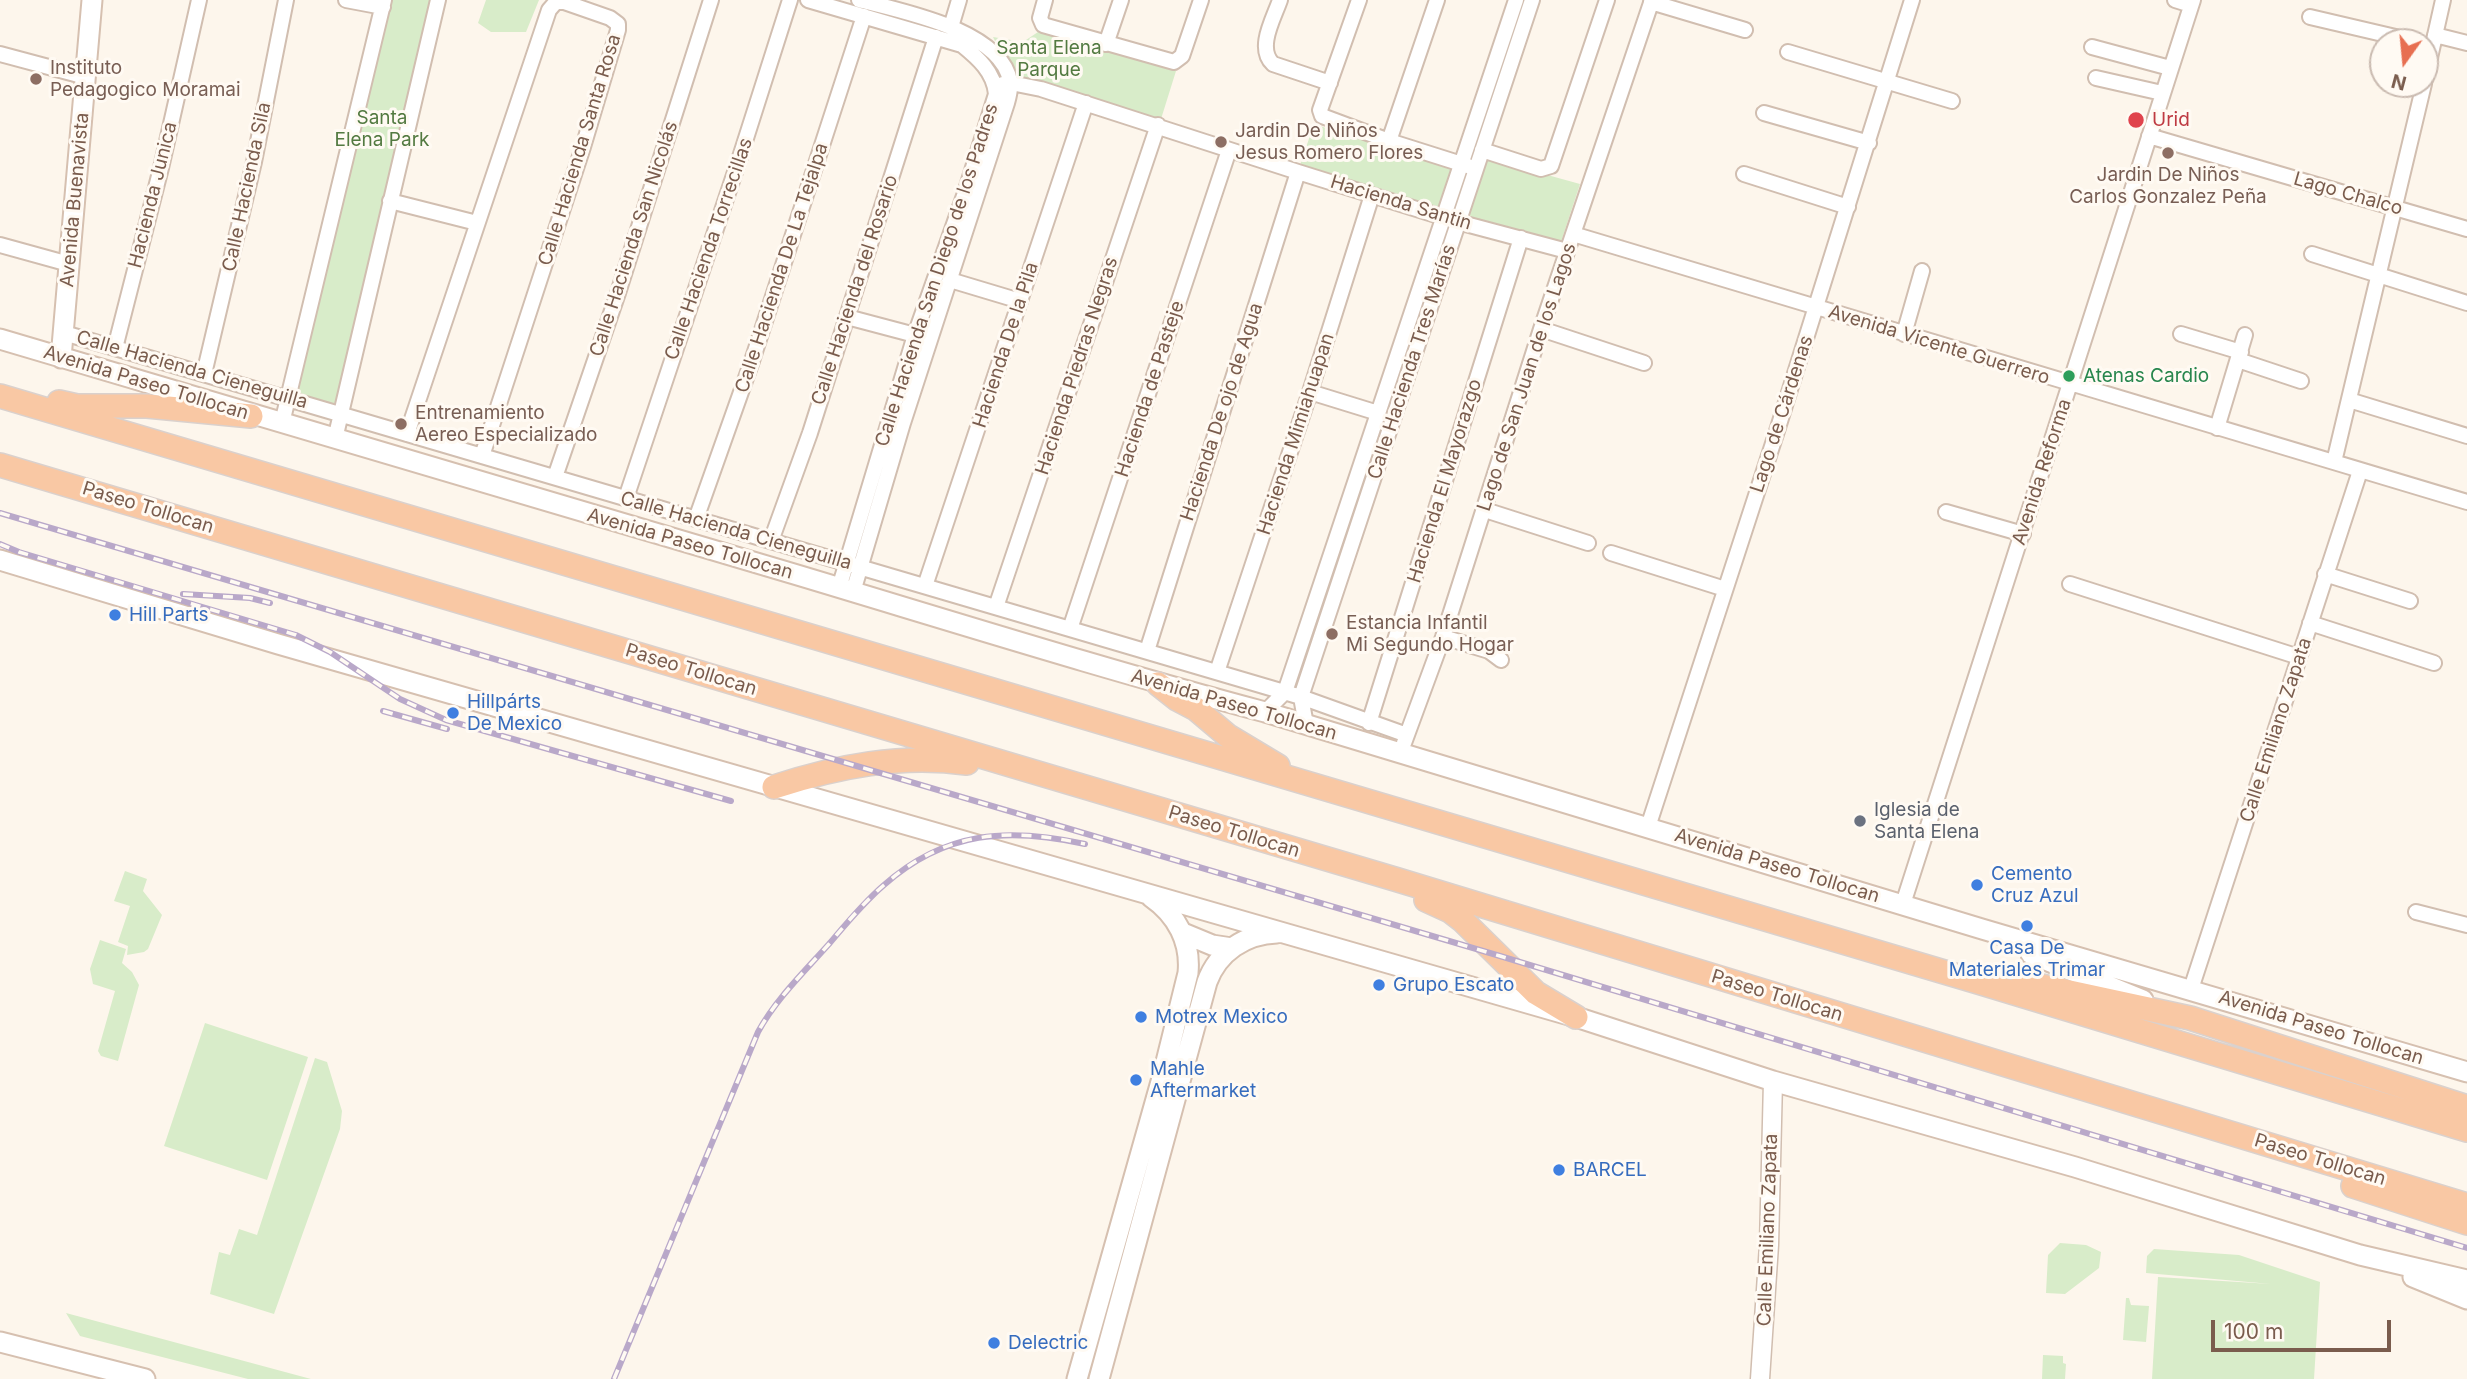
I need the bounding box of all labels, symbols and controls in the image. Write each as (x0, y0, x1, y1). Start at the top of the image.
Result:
north arrow (2369, 28, 2439, 98)
street label: Calle Hacienda Santa Rosa (534, 32, 626, 268)
park label: Santa Elena Parque (996, 37, 1102, 81)
place label: Instituto Pedagogico Moramai (50, 57, 241, 101)
text: N (2389, 69, 2409, 95)
marker: Instituto Pedagogico Moramai (28, 71, 44, 87)
street label: Calle Hacienda Sila (218, 100, 276, 274)
street label: Calle Hacienda San Diego de los Padres (871, 101, 1003, 449)
park label: Santa Elena Park (334, 107, 430, 151)
place label: Urid (2152, 109, 2190, 131)
marker: Urid (2126, 110, 2146, 130)
street label: Avenida Buenavista (56, 112, 94, 288)
street label: Calle Hacienda San Nicolás (585, 118, 683, 360)
street label: Hacienda Junica (124, 120, 182, 270)
place label: Jardin De Niños Jesus Romero Flores (1235, 120, 1423, 164)
marker: Jardin De Niños Jesus Romero Flores (1213, 134, 1229, 150)
street label: Calle Hacienda Torrecillas (660, 135, 758, 363)
street label: Calle Hacienda De La Tejalpa (731, 140, 833, 396)
marker: Jardin De Niños Carlos Gonzalez Peña (2160, 145, 2176, 161)
place label: Jardin De Niños Carlos Gonzalez Peña (2069, 164, 2267, 208)
street label: Lago Chalco (2291, 168, 2405, 220)
street label: Hacienda Santin (1328, 171, 1474, 235)
street label: Calle Hacienda del Rosario (807, 172, 903, 408)
street label: Lago de San Juan de los Lagos (1473, 240, 1581, 514)
street label: Calle Hacienda Tres Marías (1363, 242, 1461, 482)
street label: Hacienda Piedras Negras (1031, 254, 1123, 478)
street label: Hacienda De la Pila (968, 259, 1044, 431)
street label: Hacienda de Pasteje (1111, 298, 1189, 480)
street label: Hacienda De ojo de Agua (1176, 300, 1268, 524)
street label: Avenida Vicente Guerrero (1826, 300, 2052, 390)
street label: Calle Hacienda Cieneguilla (74, 326, 310, 414)
street label: Hacienda Mimiahuapan (1253, 330, 1339, 538)
street label: Lago de Cárdenas (1746, 333, 1818, 495)
street label: Avenida Paseo Tollocan (41, 341, 251, 425)
place label: Atenas Cardio (2083, 365, 2209, 387)
marker: Atenas Cardio (2061, 368, 2077, 384)
street label: Hacienda El Mayorazgo (1403, 376, 1487, 586)
street label: Avenida Reforma (2008, 396, 2076, 548)
place label: Entrenamiento Aereo Especializado (415, 402, 598, 446)
marker: Entrenamiento Aereo Especializado (393, 416, 409, 432)
street label: Paseo Tollocan (79, 477, 217, 539)
street label: Calle Hacienda Cieneguilla (618, 487, 854, 575)
street label: Avenida Paseo Tollocan (584, 504, 796, 584)
place label: Hill Parts (129, 604, 209, 626)
marker: Hill Parts (107, 607, 123, 623)
place label: Estancia Infantil Mi Segundo Hogar (1346, 612, 1514, 656)
marker: Estancia Infantil Mi Segundo Hogar (1324, 626, 1340, 642)
street label: Calle Emiliano Zapata (2235, 635, 2317, 825)
street label: Paseo Tollocan (622, 639, 760, 701)
street label: Avenida Paseo Tollocan (1128, 665, 1340, 745)
place label: Hillpárts De Mexico (467, 691, 562, 735)
marker: Hillpárts De Mexico (445, 705, 461, 721)
place label: Iglesia de Santa Elena (1874, 799, 1979, 843)
street label: Paseo Tollocan (1165, 801, 1303, 863)
marker: Iglesia de Santa Elena (1852, 813, 1868, 829)
street label: Avenida Paseo Tollocan (1672, 824, 1882, 908)
place label: Cemento Cruz Azul (1991, 863, 2079, 907)
marker: Cemento Cruz Azul (1969, 877, 1985, 893)
marker: Casa De Materiales Trimar (2019, 918, 2035, 934)
place label: Casa De Materiales Trimar (1949, 937, 2105, 981)
street label: Paseo Tollocan (1708, 965, 1846, 1027)
place label: Grupo Escato (1393, 974, 1515, 996)
marker: Grupo Escato (1371, 977, 1387, 993)
street label: Avenida Paseo Tollocan (2216, 986, 2426, 1070)
place label: Motrex Mexico (1155, 1006, 1288, 1028)
marker: Motrex Mexico (1133, 1009, 1149, 1025)
place label: Mahle Aftermarket (1150, 1058, 1256, 1102)
marker: Mahle Aftermarket (1128, 1072, 1144, 1088)
street label: Paseo Tollocan (2251, 1129, 2389, 1191)
street label: Calle Emiliano Zapata (1753, 1133, 1783, 1327)
place label: BARCEL (1573, 1159, 1647, 1181)
marker: BARCEL (1551, 1162, 1567, 1178)
scale bar (2215, 1306, 2395, 1350)
text: 100 m (2224, 1319, 2283, 1344)
place label: Delectric (1008, 1332, 1088, 1354)
marker: Delectric (986, 1335, 1002, 1351)

